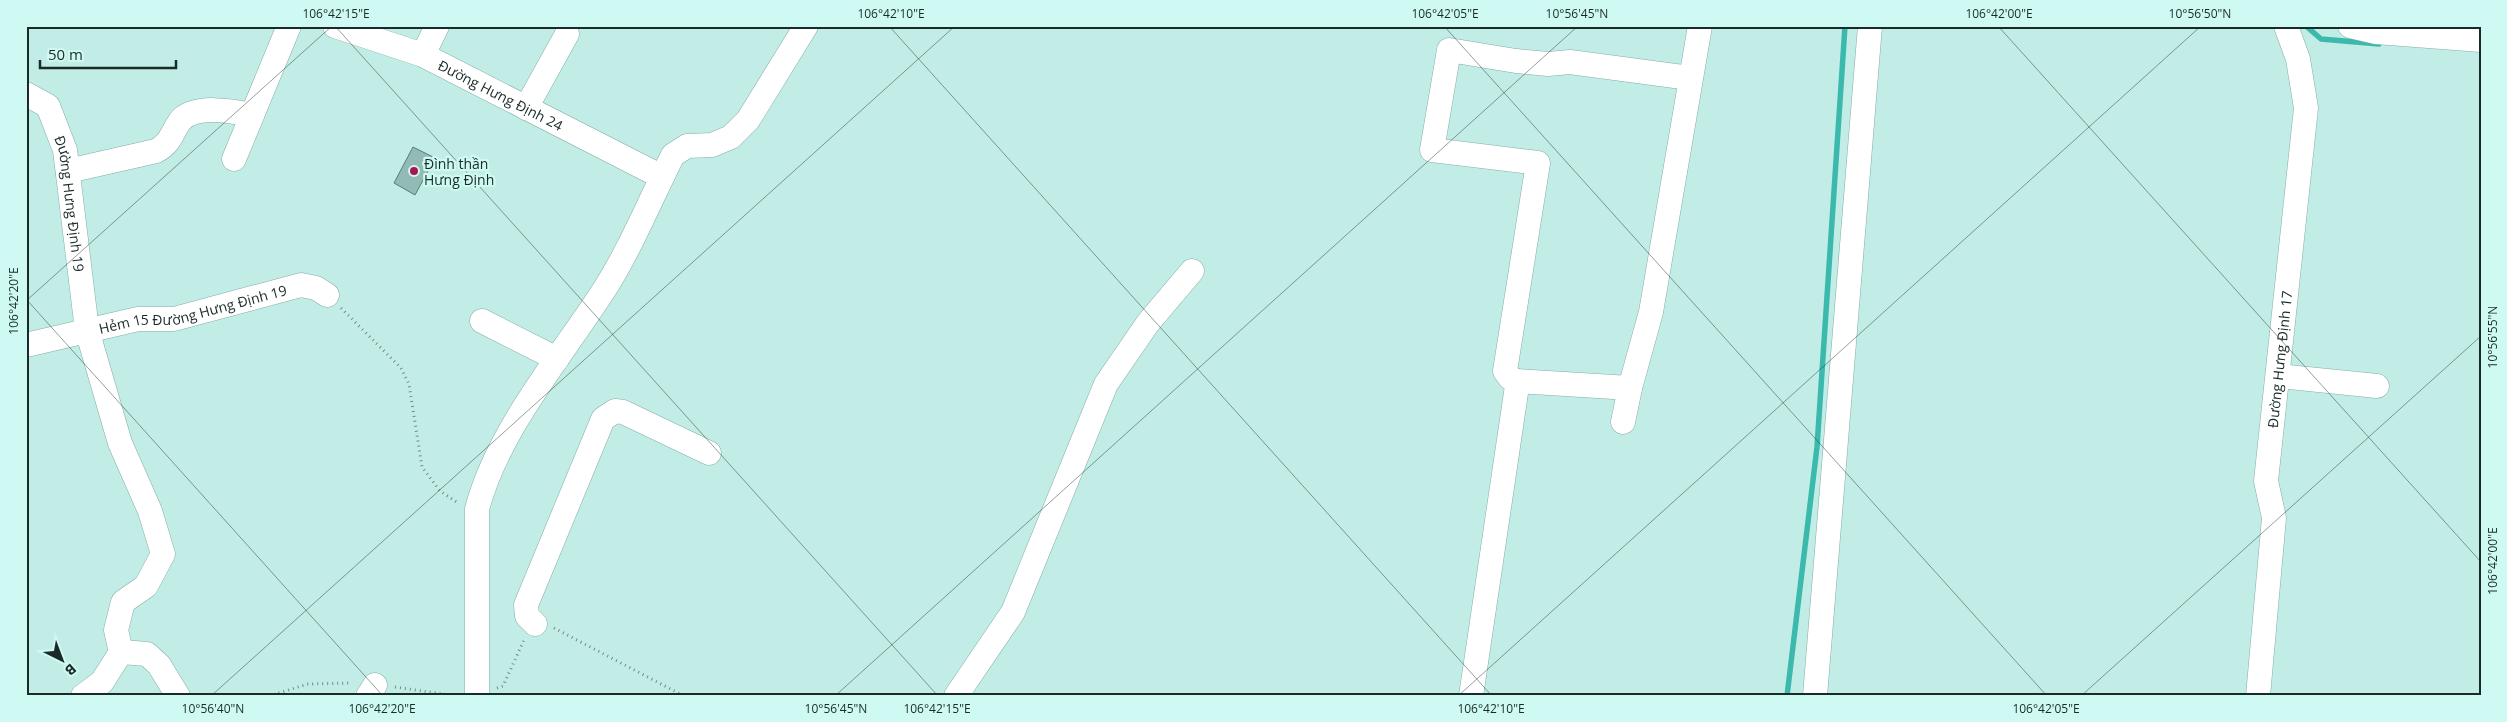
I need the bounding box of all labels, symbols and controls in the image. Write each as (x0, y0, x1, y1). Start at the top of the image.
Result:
text: 106°42'15"E (302, 5, 370, 22)
text: 106°42'10"E (857, 5, 925, 22)
text: 106°42'05"E (1411, 5, 1479, 22)
text: 10°56'45"N (1546, 5, 1608, 22)
text: 106°42'00"E (1965, 5, 2033, 22)
text: 10°56'50"N (2169, 5, 2231, 22)
scale bar (40, 38, 176, 70)
text: 50 m (48, 44, 83, 64)
street label: Đường Hưng Định 24 (435, 55, 567, 135)
street label: Đường Hưng Định 19 (51, 132, 89, 273)
place label: Đình thần Hưng Định (424, 154, 494, 189)
marker: Đình thần Hưng Định (408, 165, 420, 177)
text: 106°42'20"E (5, 267, 22, 335)
street label: Hẻm 15 Đường Hưng Định 19 (97, 280, 289, 337)
street label: Đường Hưng Định 17 (2262, 290, 2296, 429)
text: 10°56'55"N (2484, 306, 2501, 368)
text: 106°42'00"E (2484, 527, 2501, 595)
north arrow (38, 634, 88, 684)
text: B (61, 660, 81, 680)
text: 10°56'40"N (182, 700, 244, 717)
text: 106°42'20"E (348, 700, 416, 717)
text: 10°56'45"N (805, 700, 867, 717)
text: 106°42'15"E (903, 700, 971, 717)
text: 106°42'10"E (1457, 700, 1525, 717)
text: 106°42'05"E (2012, 700, 2080, 717)

